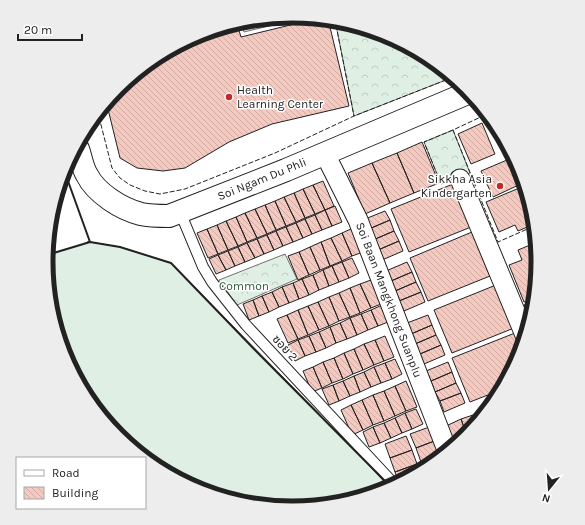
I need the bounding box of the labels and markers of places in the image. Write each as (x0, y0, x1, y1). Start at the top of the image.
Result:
place label: Health Learning Center (237, 83, 324, 111)
marker: Health Learning Center (224, 92, 234, 102)
place label: Sikkha Asia Kindergarten (421, 172, 492, 200)
marker: Sikkha Asia Kindergarten (495, 181, 505, 191)

